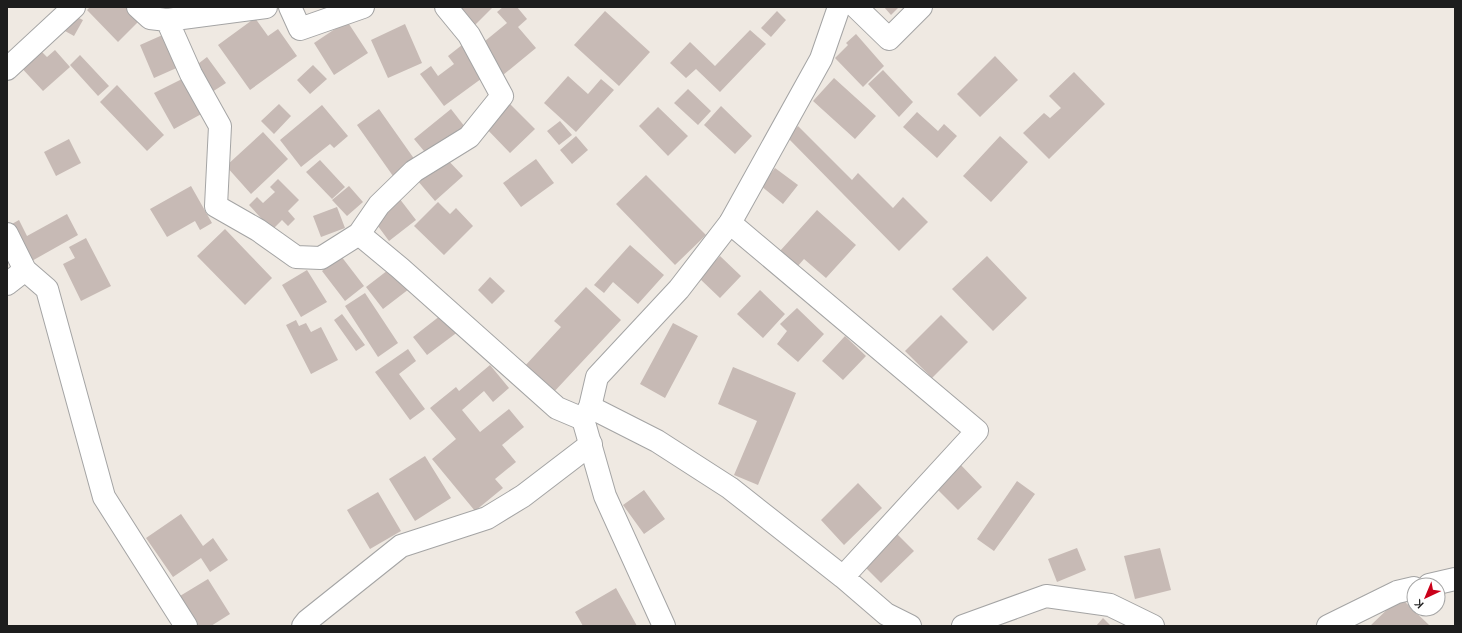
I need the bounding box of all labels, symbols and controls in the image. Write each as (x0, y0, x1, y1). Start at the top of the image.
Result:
north arrow (1406, 577, 1446, 617)
text: K (1411, 596, 1427, 612)

